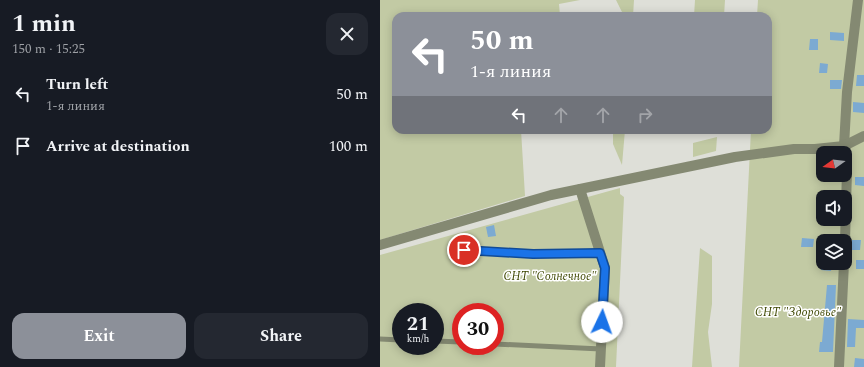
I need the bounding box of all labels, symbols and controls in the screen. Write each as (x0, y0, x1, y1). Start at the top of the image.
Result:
text: 1 min (12, 6, 76, 42)
button: close (326, 13, 368, 55)
text: 50 m (470, 19, 534, 62)
icon: left (404, 28, 456, 80)
text: 150 m · 15:25 (12, 39, 85, 59)
text: 1-я линия (470, 58, 552, 85)
text: Turn left (46, 73, 108, 96)
icon: left (12, 83, 34, 105)
text: 50 m (336, 83, 368, 106)
text: 1-я линия (46, 96, 105, 116)
icon: left (508, 104, 530, 126)
icon: ahead (550, 104, 572, 126)
icon: ahead (592, 104, 614, 126)
icon: right (634, 104, 656, 126)
icon: arrive (12, 135, 34, 157)
text: Arrive at destination (46, 135, 190, 158)
text: 100 m (329, 135, 368, 158)
north arrow (816, 146, 852, 182)
map controls (816, 146, 852, 270)
button: sound (816, 190, 852, 226)
pin (447, 233, 481, 267)
button: layers (816, 234, 852, 270)
icon: arrive (453, 239, 475, 261)
park label: СНТ "Солнечное" (504, 267, 597, 286)
position arrow (581, 301, 623, 343)
speed limit sign: 30 (452, 303, 504, 355)
park label: СНТ "Здоровье" (755, 303, 842, 322)
text: 21 (407, 309, 429, 339)
button: Exit (12, 313, 186, 359)
button: Share (194, 313, 368, 359)
text: km/h (407, 331, 429, 347)

